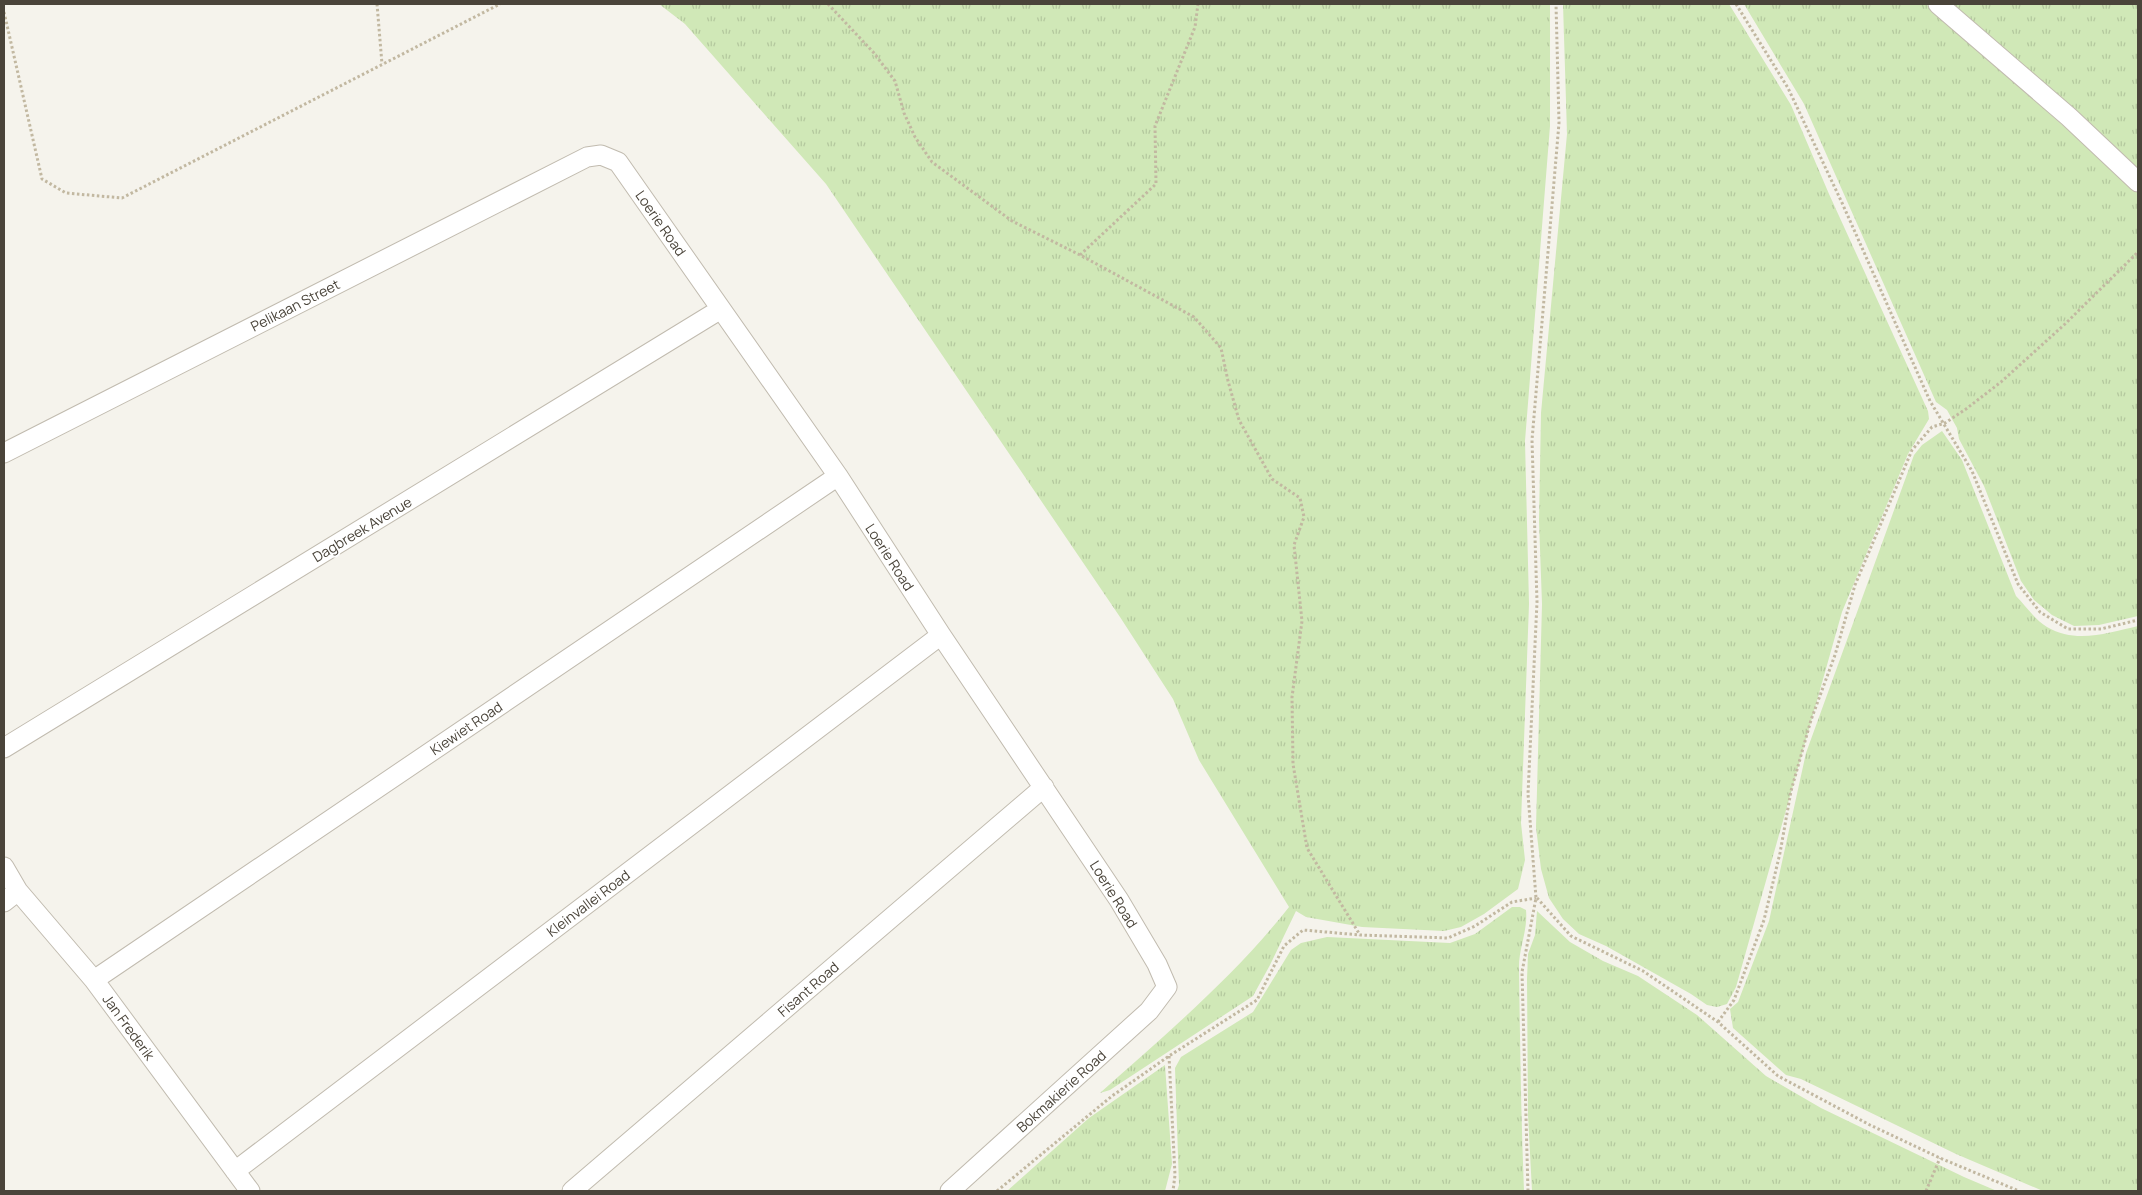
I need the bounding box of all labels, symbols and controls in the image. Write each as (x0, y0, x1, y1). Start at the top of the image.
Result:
street label: Loerie Road (631, 186, 691, 260)
street label: Pelikaan Street (247, 274, 343, 336)
street label: Dagbreek Avenue (309, 492, 415, 566)
street label: Loerie Road (861, 520, 919, 594)
street label: Kiewiet Road (426, 697, 506, 759)
street label: Loerie Road (1086, 857, 1142, 931)
street label: Kleinvallei Road (542, 865, 634, 941)
street label: Fisant Road (773, 957, 843, 1021)
street label: Jan Frederik (99, 990, 160, 1065)
street label: Bokmakierie Road (1012, 1046, 1110, 1136)

